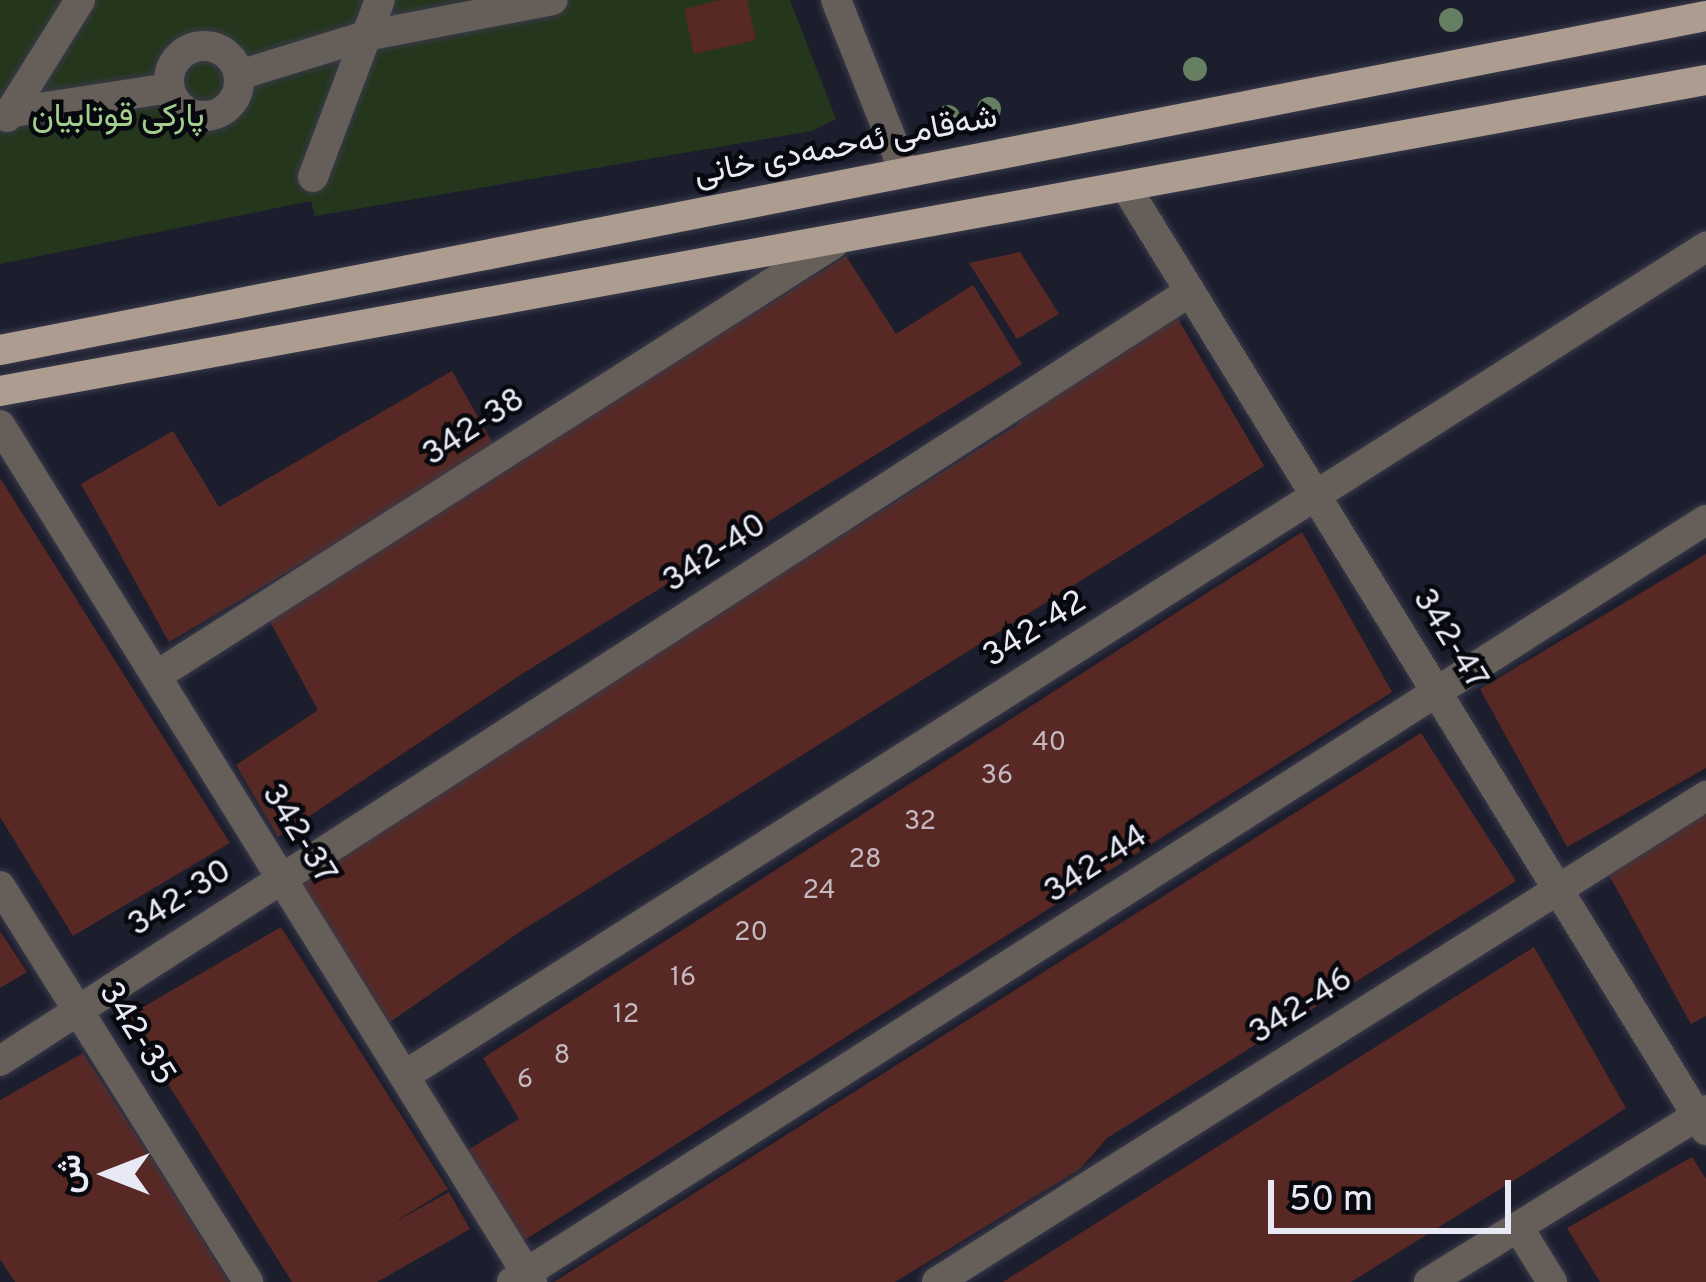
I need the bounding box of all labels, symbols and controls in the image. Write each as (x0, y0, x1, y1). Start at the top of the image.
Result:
park label: پارکی قوتابیان (32, 99, 204, 139)
street label: شەقامی ئەحمەدی خانی (691, 99, 1001, 197)
street label: 342-38 (417, 381, 533, 477)
street label: 342-40 (657, 507, 775, 603)
street label: 342-47 (1402, 582, 1494, 698)
street label: 342-42 (977, 584, 1095, 678)
house number: 40 (1032, 728, 1066, 760)
house number: 36 (981, 761, 1013, 793)
street label: 342-37 (251, 778, 343, 892)
house number: 32 (904, 807, 936, 839)
street label: 342-44 (1038, 818, 1156, 914)
house number: 28 (848, 845, 882, 877)
street label: 342-30 (122, 853, 240, 947)
house number: 24 (802, 876, 836, 908)
house number: 20 (734, 918, 768, 950)
street label: 342-46 (1243, 961, 1361, 1055)
house number: 16 (670, 963, 696, 995)
street label: 342-35 (88, 976, 182, 1094)
house number: 12 (613, 1000, 639, 1032)
house number: 8 (554, 1041, 570, 1073)
house number: 6 (517, 1065, 533, 1097)
north arrow (48, 1114, 168, 1234)
text: ش (51, 1154, 93, 1194)
scale bar (1274, 1156, 1517, 1230)
text: 50 m (1289, 1178, 1373, 1224)

